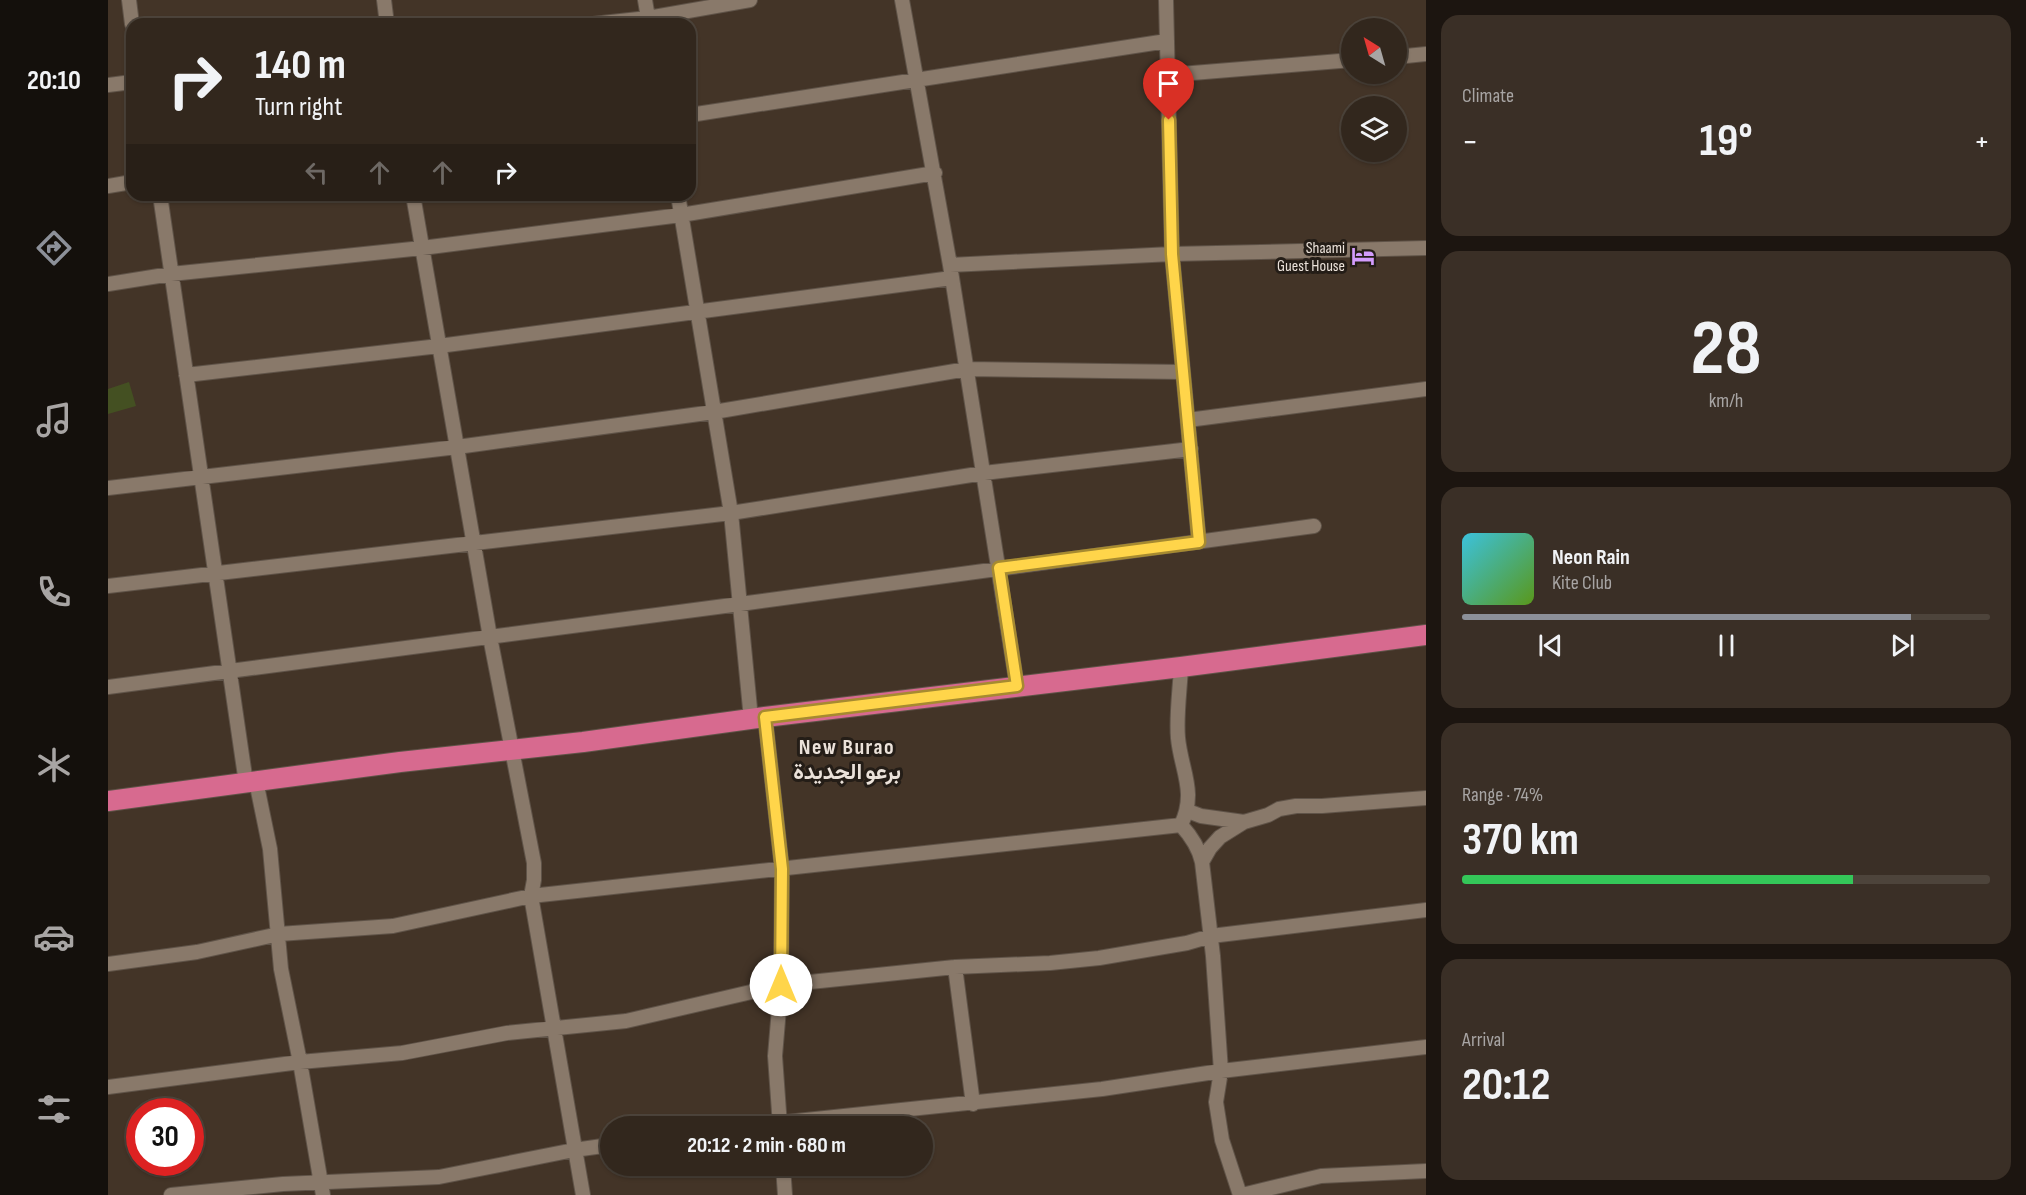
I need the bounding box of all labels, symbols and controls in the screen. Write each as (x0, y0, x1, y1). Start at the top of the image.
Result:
north arrow (1341, 18, 1407, 84)
map controls (1341, 18, 1407, 162)
text: 140 m (255, 40, 346, 91)
icon: right (156, 42, 234, 120)
pin (1143, 58, 1194, 120)
text: 20:10 (27, 65, 81, 97)
icon: arrive (1152, 67, 1185, 100)
text: Climate (1462, 84, 1514, 108)
text: Turn right (255, 91, 342, 123)
button: layers (1341, 96, 1407, 162)
text: 19° (1699, 114, 1753, 169)
text: − (1462, 122, 1478, 162)
text: + (1974, 122, 1990, 162)
icon: left (300, 156, 333, 189)
icon: ahead (363, 156, 396, 189)
icon: ahead (426, 156, 459, 189)
icon: right (489, 156, 522, 189)
icon: directions (33, 227, 75, 269)
place label: Shaami Guest House (1277, 239, 1345, 276)
hotel icon: Shaami Guest House (1350, 243, 1376, 269)
text: 28 (1691, 303, 1761, 396)
text: km/h (1709, 389, 1743, 413)
icon: music (33, 399, 75, 441)
text: Neon Rain (1552, 544, 1630, 571)
icon: phone (33, 571, 75, 613)
text: Kite Club (1552, 571, 1612, 595)
icon: previous (1534, 629, 1567, 662)
icon: pause (1710, 629, 1743, 662)
icon: next (1886, 629, 1919, 662)
district label: New Burao برعو الجديدة (793, 734, 901, 786)
icon: climate (33, 744, 75, 786)
text: Range · 74% (1462, 783, 1543, 807)
text: 370 km (1462, 813, 1579, 868)
icon: car (33, 916, 75, 958)
position arrow (749, 953, 813, 1017)
text: Arrival (1462, 1028, 1505, 1052)
text: 20:12 (1462, 1058, 1550, 1113)
icon: filters (33, 1088, 75, 1130)
speed limit sign: 30 (126, 1098, 204, 1176)
text: 20:12 · 2 min · 680 m (687, 1132, 846, 1159)

